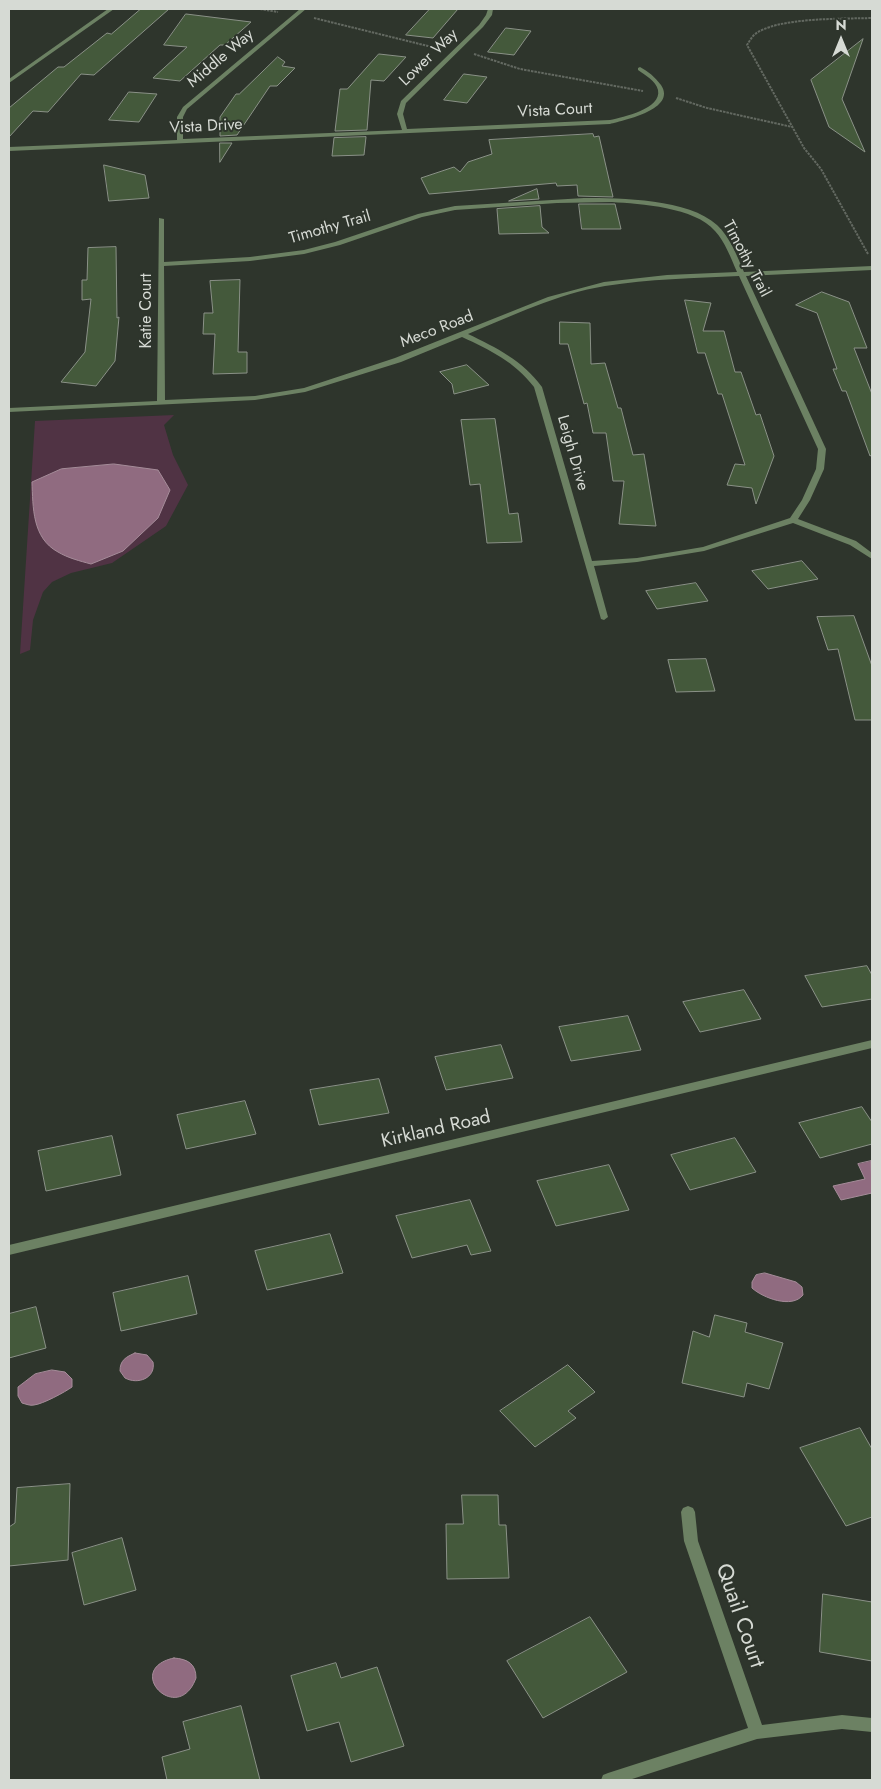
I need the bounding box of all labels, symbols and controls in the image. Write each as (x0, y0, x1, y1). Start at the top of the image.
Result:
north arrow (816, 15, 866, 65)
text: N (835, 15, 847, 35)
street label: Lower Way (396, 25, 462, 91)
street label: Middle Way (184, 26, 258, 92)
street label: Vista Court (517, 99, 593, 123)
street label: Vista Drive (169, 116, 243, 138)
street label: Timothy Trail (287, 207, 373, 249)
street label: Timothy Trail (718, 217, 774, 301)
street label: Katie Court (137, 273, 157, 349)
street label: Meco Road (398, 307, 476, 353)
street label: Leigh Drive (552, 413, 592, 493)
street label: Kirkland Road (379, 1106, 493, 1154)
street label: Quail Court (709, 1560, 769, 1672)

